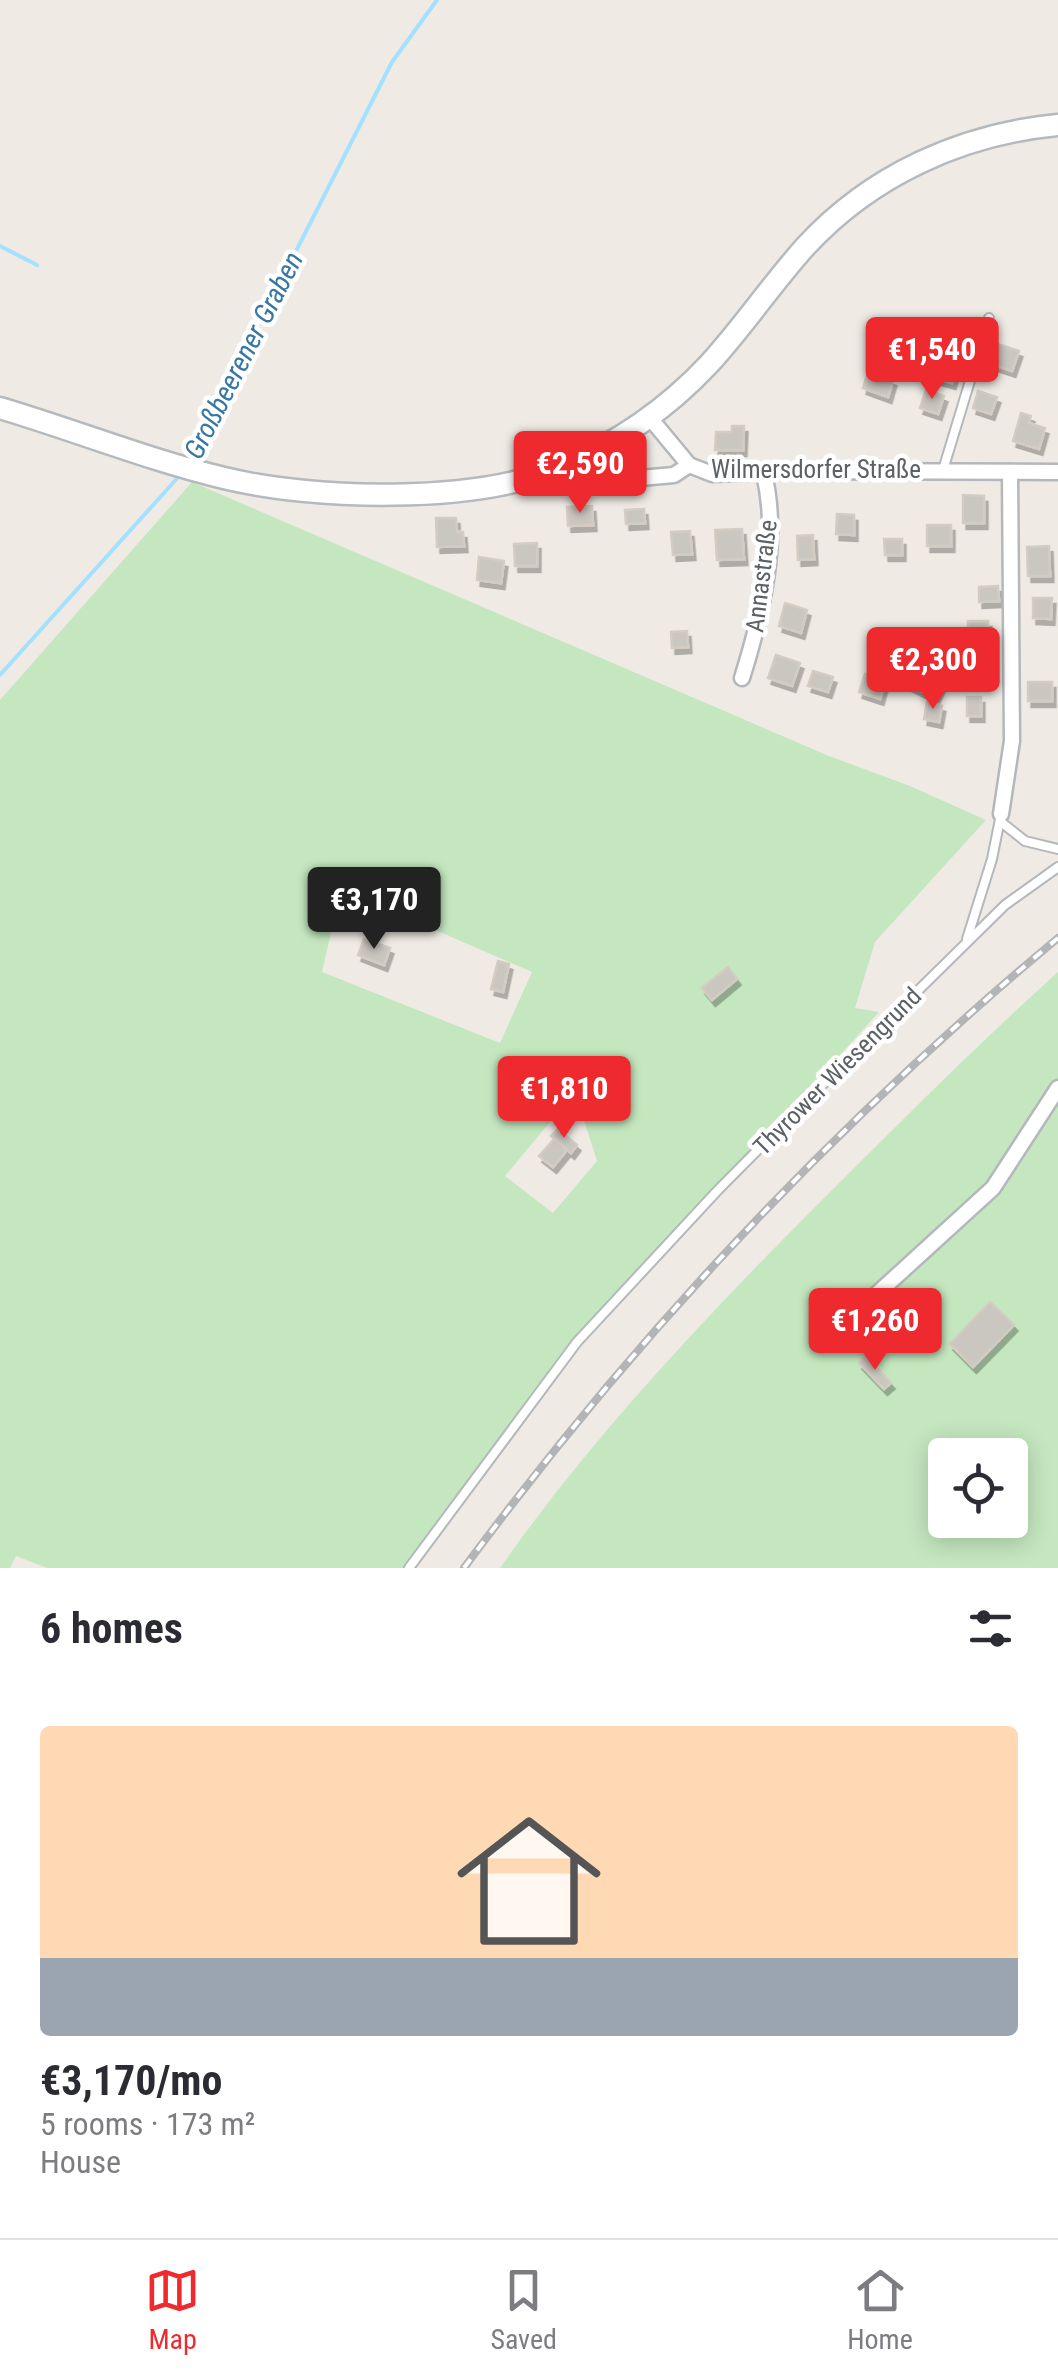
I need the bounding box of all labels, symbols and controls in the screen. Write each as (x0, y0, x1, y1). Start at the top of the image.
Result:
water label: Großbeerener Graben (177, 246, 310, 464)
pin: €1,540 (851, 317, 1013, 402)
text: €1,540 (888, 330, 976, 368)
pin: €2,590 (499, 431, 661, 516)
text: €2,590 (536, 444, 624, 482)
street label: Wilmersdorfer Straße (711, 455, 921, 484)
street label: Annastraße (740, 518, 783, 634)
pin: €2,300 (852, 627, 1014, 712)
text: €2,300 (889, 640, 977, 678)
pin: €3,170 (293, 867, 455, 952)
text: €3,170 (330, 880, 418, 918)
street label: Thyrower Wiesengrund (748, 982, 927, 1161)
pin: €1,810 (483, 1056, 645, 1141)
text: €1,810 (520, 1069, 608, 1107)
pin: €1,260 (794, 1288, 956, 1373)
text: €1,260 (831, 1301, 919, 1339)
map controls (928, 1438, 1028, 1538)
button: locate (928, 1438, 1028, 1538)
icon: filters (963, 1601, 1018, 1656)
text: 6 homes (40, 1604, 183, 1653)
icon: home (439, 1791, 619, 1971)
text: €3,170/mo (40, 2056, 222, 2105)
text: 5 rooms · 173 m² (40, 2105, 255, 2143)
text: House (40, 2143, 121, 2181)
tab: Map (145, 2263, 200, 2356)
tab: Saved (490, 2263, 557, 2356)
tab: Home (847, 2263, 913, 2356)

